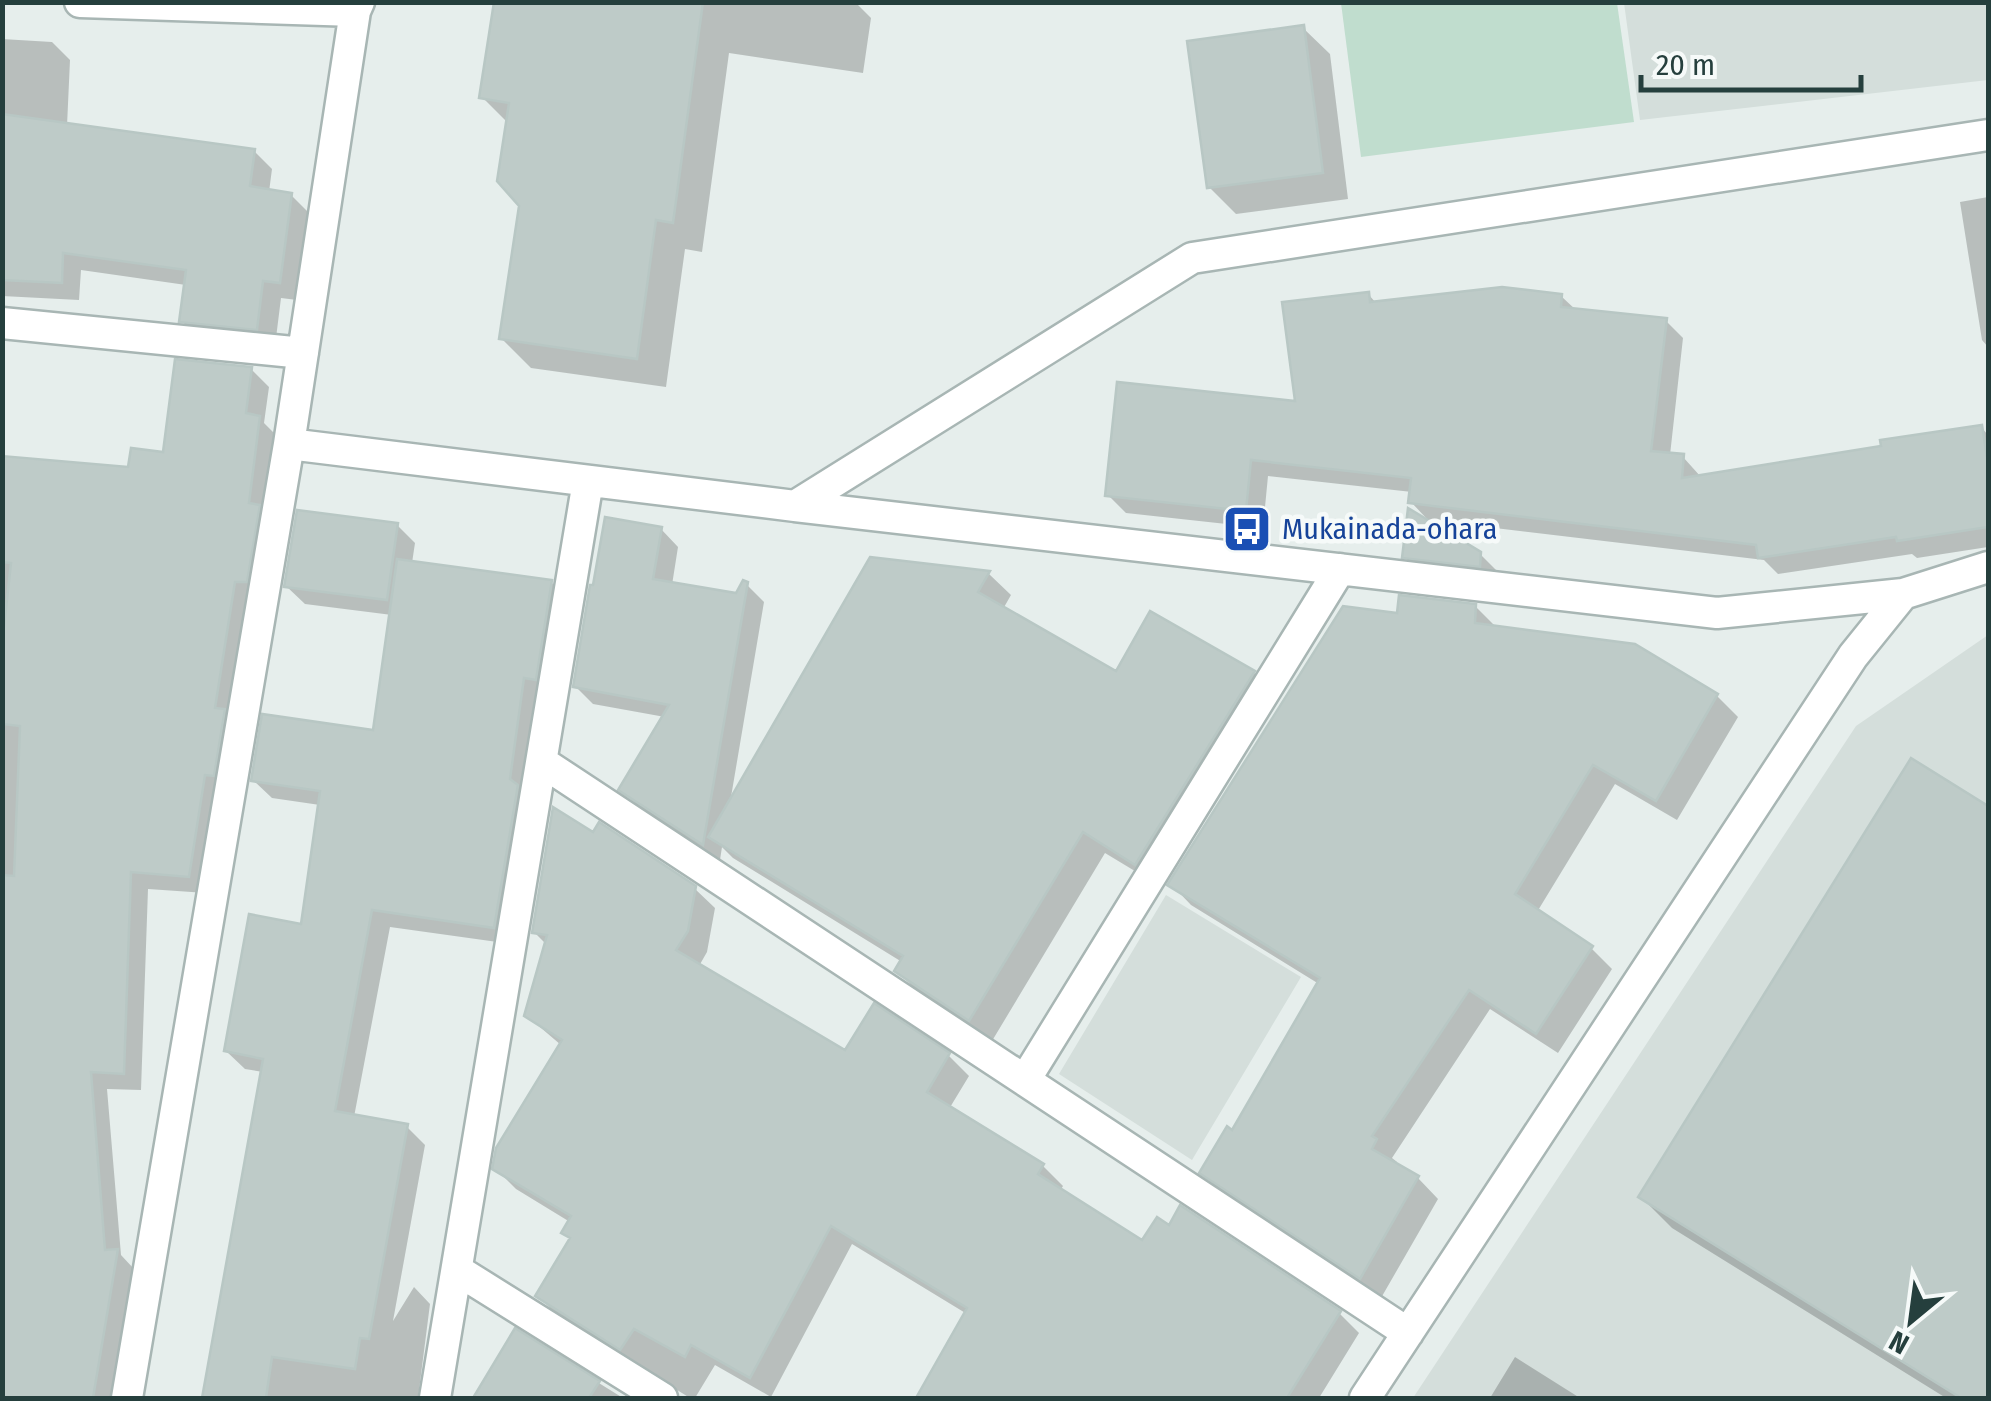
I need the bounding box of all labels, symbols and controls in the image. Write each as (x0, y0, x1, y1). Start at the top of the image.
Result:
scale bar (1641, 30, 1861, 92)
text: 20 m (1656, 47, 1715, 83)
bus stop icon: Mukainada-ohara (1221, 503, 1273, 555)
place label: Mukainada-ohara (1282, 511, 1497, 547)
north arrow (1861, 1271, 1961, 1371)
text: N (1884, 1324, 1914, 1361)

